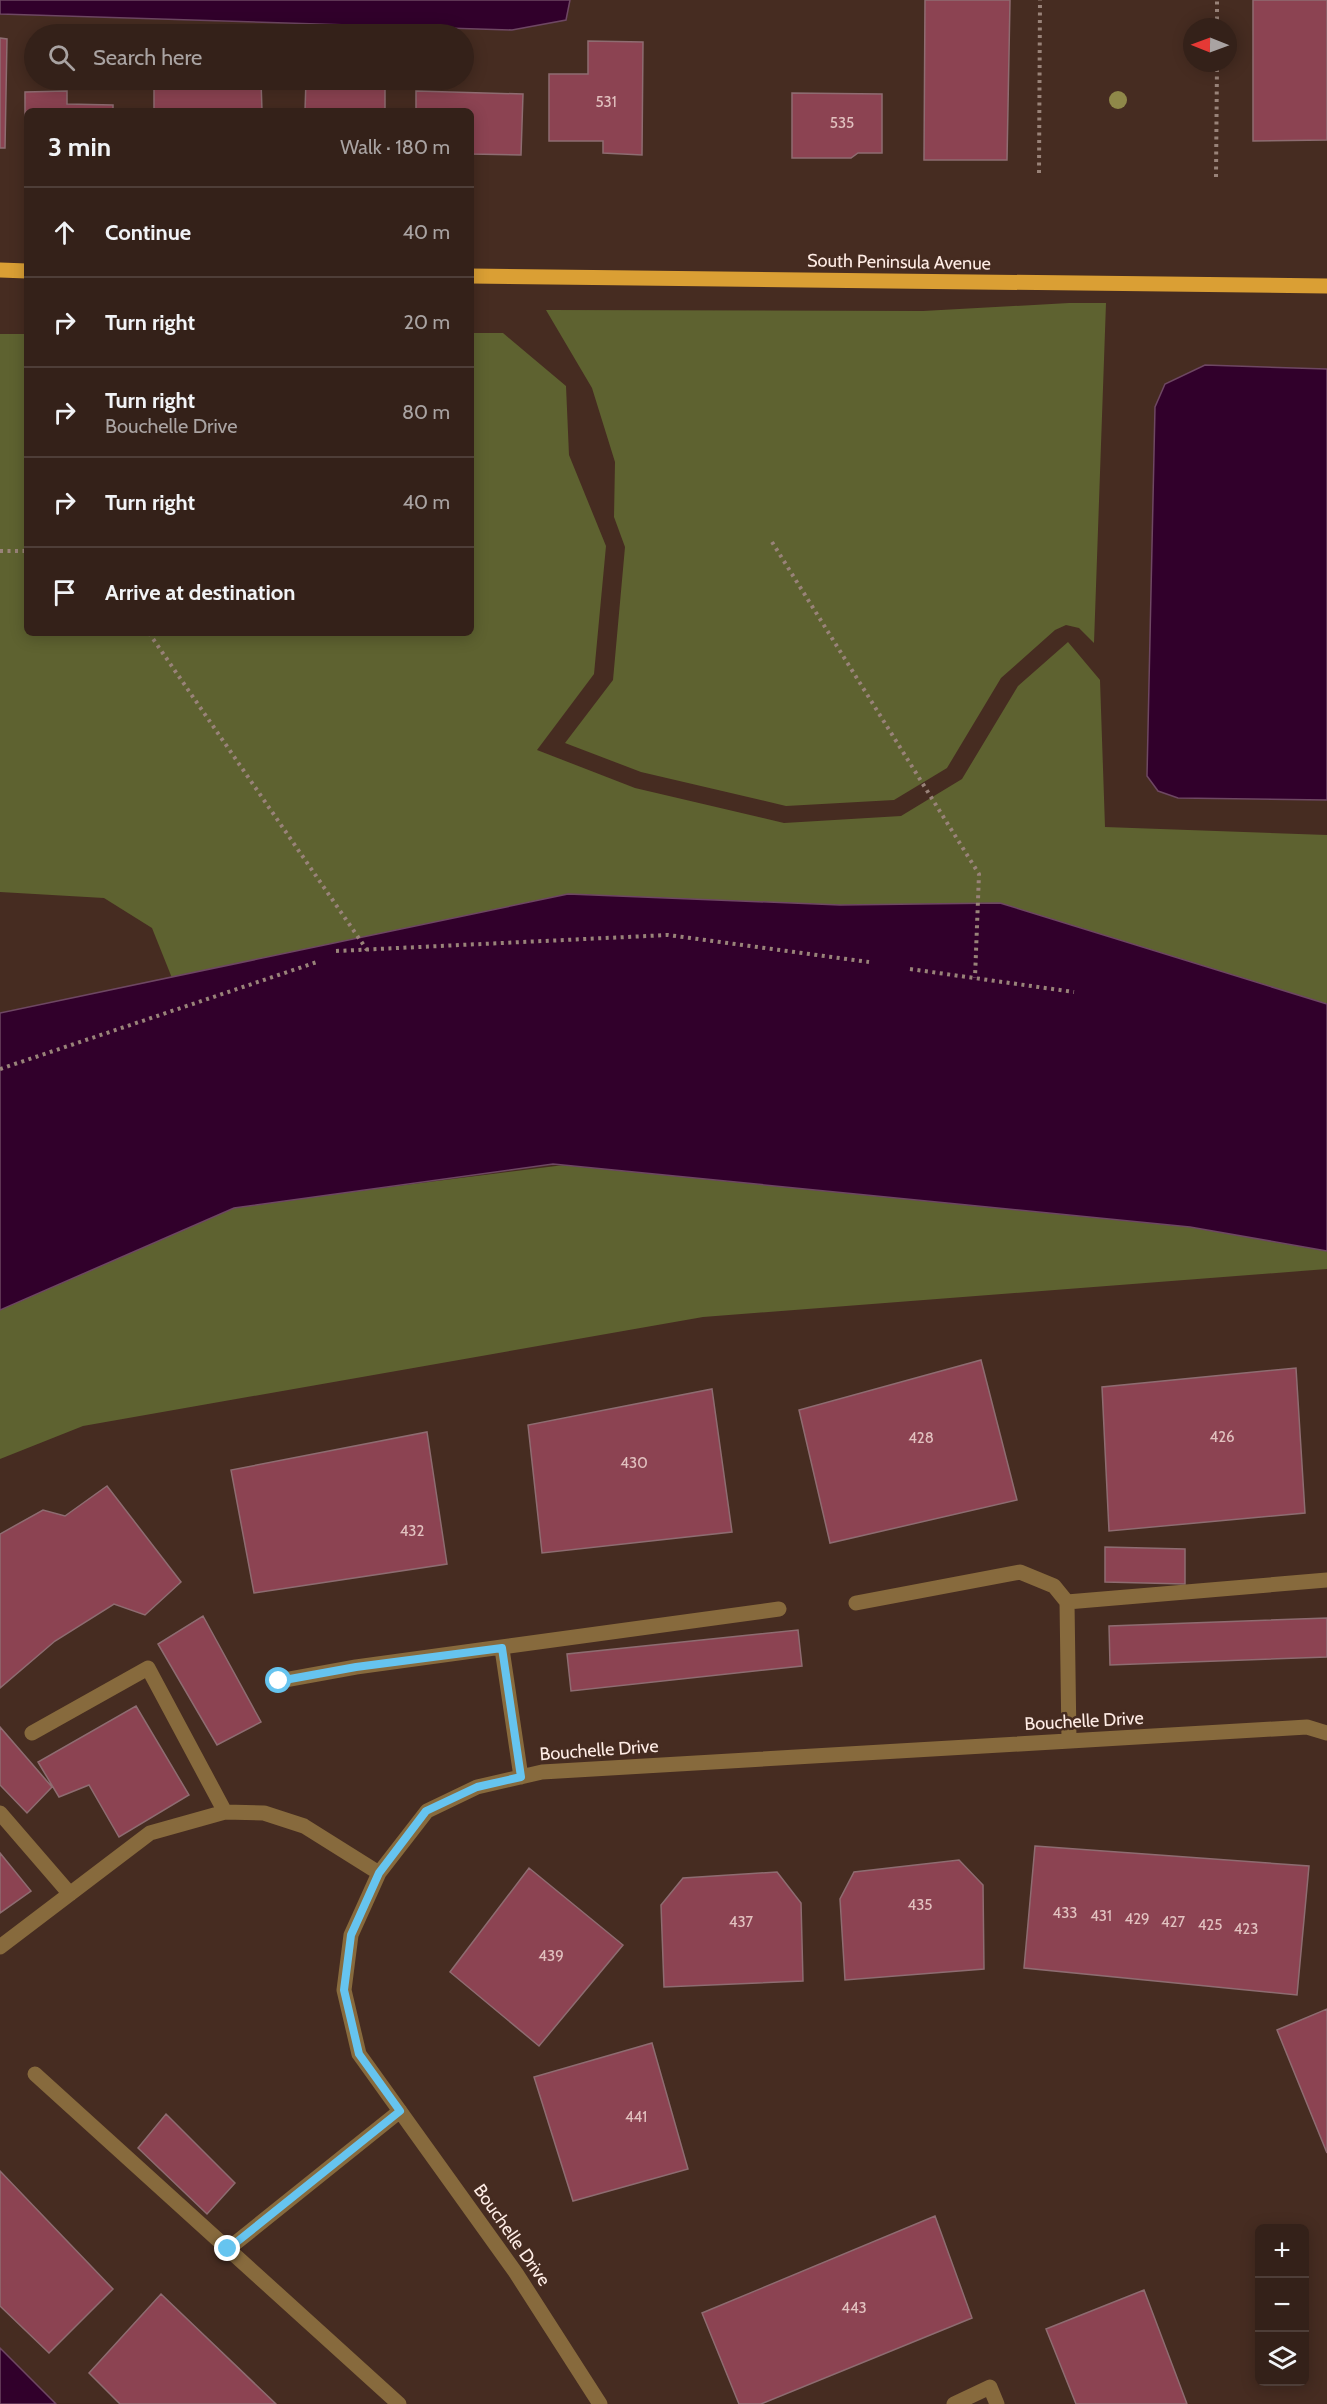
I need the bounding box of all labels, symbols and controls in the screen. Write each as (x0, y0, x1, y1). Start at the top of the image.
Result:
north arrow (1183, 18, 1237, 72)
search box (24, 24, 474, 90)
icon: search (45, 41, 78, 74)
text: Search here (93, 44, 202, 71)
house number: 531 (595, 93, 617, 111)
house number: 535 (830, 114, 854, 132)
text: 3 min (48, 131, 111, 163)
text: Walk · 180 m (340, 135, 450, 159)
icon: ahead (48, 216, 81, 249)
text: Continue (105, 219, 191, 246)
text: 40 m (402, 220, 450, 244)
street label: South Peninsula Avenue (807, 249, 991, 275)
icon: right (48, 306, 81, 339)
text: Turn right (105, 309, 195, 336)
text: 20 m (404, 310, 450, 334)
text: Turn right (105, 387, 195, 414)
icon: right (48, 396, 81, 429)
text: 80 m (402, 400, 450, 424)
text: Bouchelle Drive (105, 414, 238, 438)
icon: right (48, 486, 81, 519)
text: Turn right (105, 489, 195, 516)
text: 40 m (402, 490, 450, 514)
icon: arrive (48, 576, 81, 609)
text: Arrive at destination (105, 579, 295, 606)
house number: 426 (1209, 1428, 1235, 1446)
house number: 428 (908, 1429, 934, 1447)
house number: 430 (620, 1454, 648, 1472)
house number: 432 (400, 1522, 424, 1540)
route start (265, 1667, 291, 1693)
street label: Bouchelle Drive (1024, 1707, 1144, 1735)
street label: Bouchelle Drive (539, 1735, 659, 1765)
house number: 435 (908, 1896, 932, 1914)
house number: 433 (1053, 1904, 1077, 1922)
house number: 431 (1090, 1907, 1112, 1925)
house number: 429 (1124, 1910, 1150, 1928)
house number: 437 (729, 1913, 754, 1931)
house number: 427 (1161, 1913, 1185, 1931)
house number: 425 (1198, 1916, 1222, 1934)
house number: 423 (1234, 1920, 1258, 1938)
house number: 439 (538, 1947, 564, 1965)
house number: 441 (625, 2108, 647, 2126)
street label: Bouchelle Drive (469, 2180, 555, 2290)
map controls (1255, 2224, 1309, 2386)
button: + (1255, 2224, 1309, 2278)
route end (214, 2235, 240, 2261)
button: − (1255, 2278, 1309, 2332)
house number: 443 (841, 2299, 867, 2317)
button: layers (1255, 2332, 1309, 2386)

